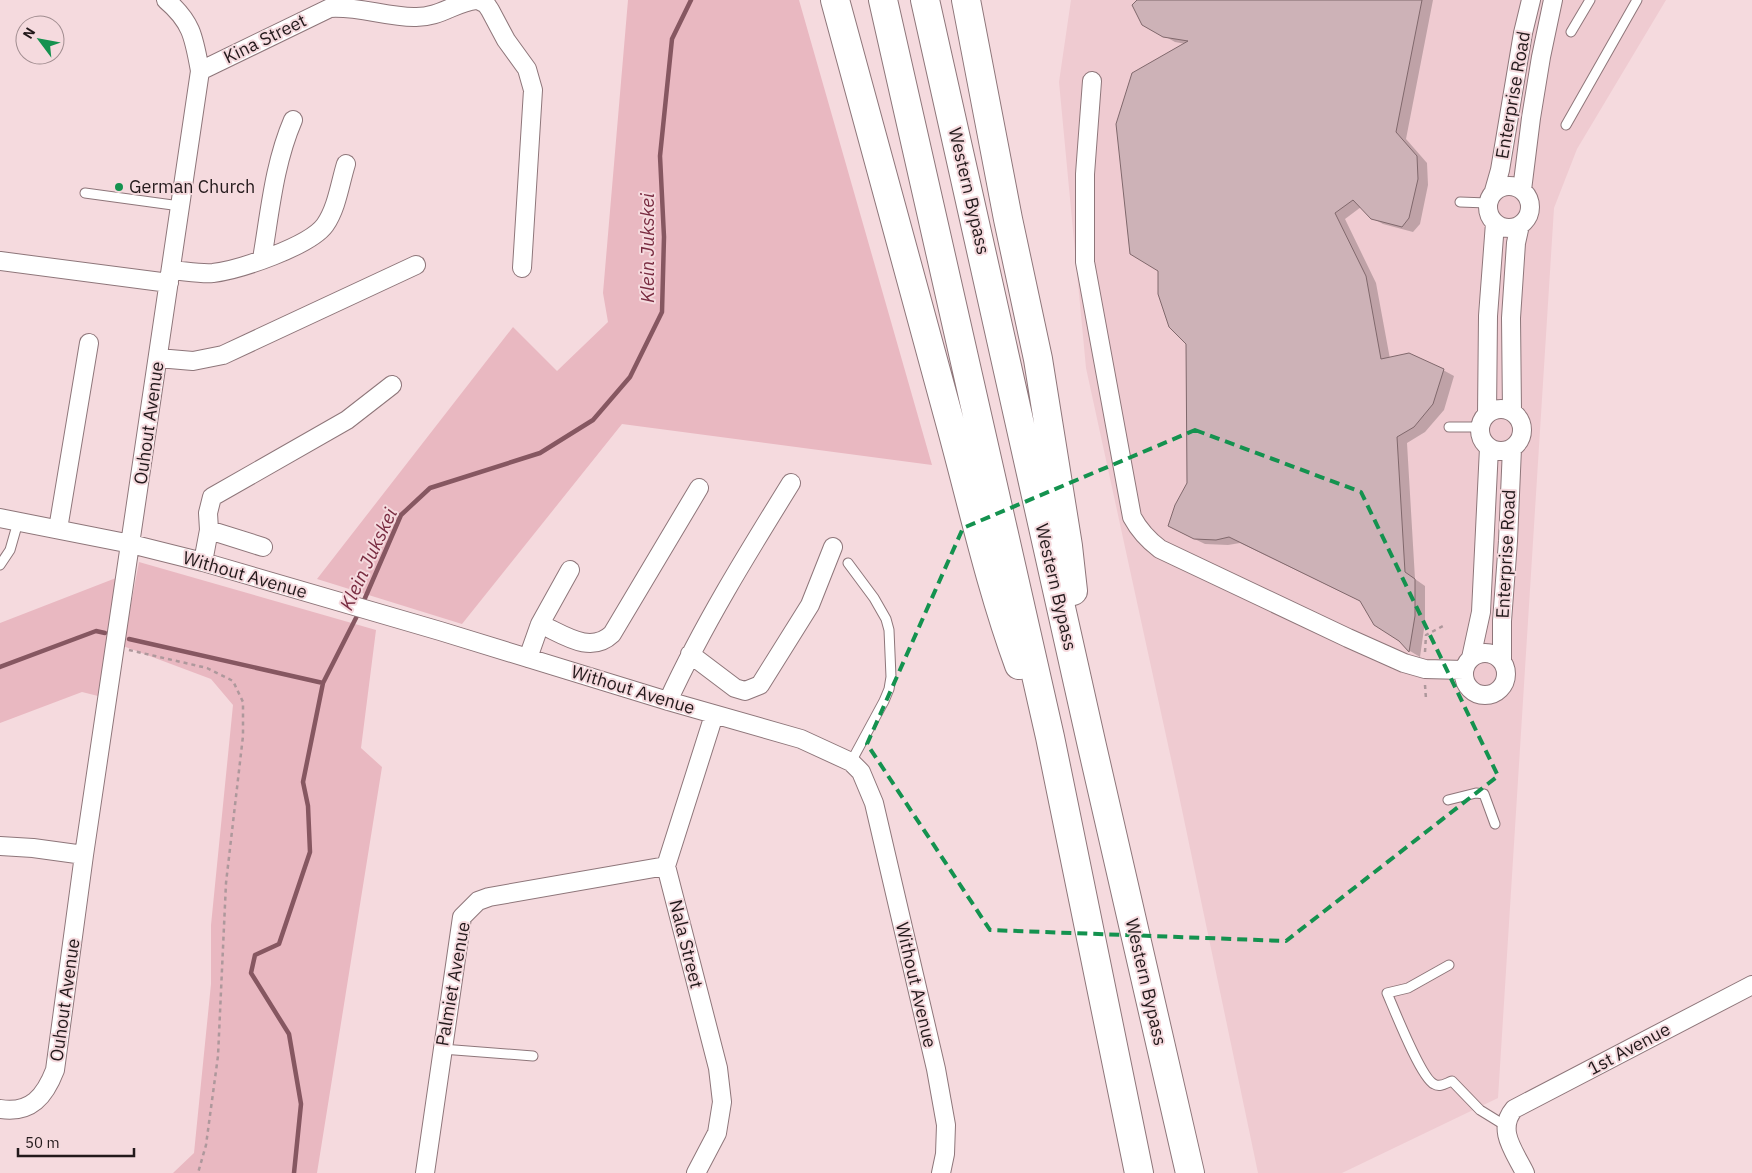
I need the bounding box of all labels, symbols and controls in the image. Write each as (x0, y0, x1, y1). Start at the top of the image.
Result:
street label: Kina Street (220, 9, 310, 68)
north arrow (15, 15, 65, 65)
text: N (19, 24, 39, 42)
street label: Enterprise Road (1490, 29, 1535, 161)
street label: Western Bypass (944, 125, 995, 257)
place label: German Church (129, 175, 255, 198)
marker: German Church (113, 181, 125, 193)
water label: Klein Jukskei (635, 192, 659, 303)
street label: Ouhout Avenue (128, 360, 169, 486)
street label: Enterprise Road (1491, 489, 1520, 619)
water label: Klein Jukskei (334, 503, 402, 614)
street label: Western Bypass (1031, 521, 1082, 653)
street label: Without Avenue (180, 546, 310, 603)
street label: Without Avenue (569, 660, 698, 719)
street label: Nala Street (664, 897, 709, 991)
street label: Western Bypass (1121, 916, 1172, 1048)
street label: Palmiet Avenue (430, 920, 475, 1048)
street label: Without Avenue (891, 920, 942, 1050)
street label: Ouhout Avenue (44, 937, 85, 1063)
street label: 1st Avenue (1584, 1017, 1674, 1080)
scale bar (18, 1126, 134, 1158)
text: 50 m (25, 1133, 60, 1152)

